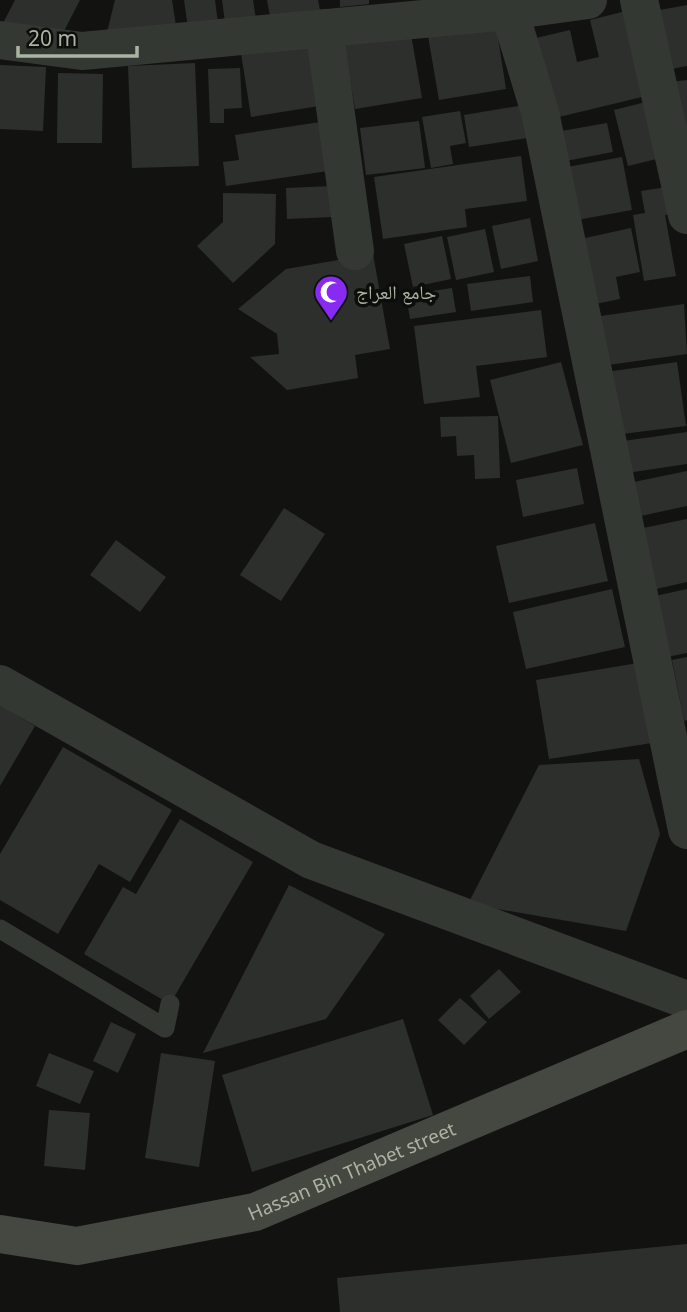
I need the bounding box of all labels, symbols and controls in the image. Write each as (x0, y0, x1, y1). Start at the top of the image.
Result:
scale bar (18, 14, 136, 58)
text: 20 m (28, 24, 77, 52)
mosque icon: جامع العراج (312, 273, 350, 322)
place label: جامع العراج (356, 279, 436, 305)
street label: Hassan Bin Thabet street (244, 1116, 460, 1227)

